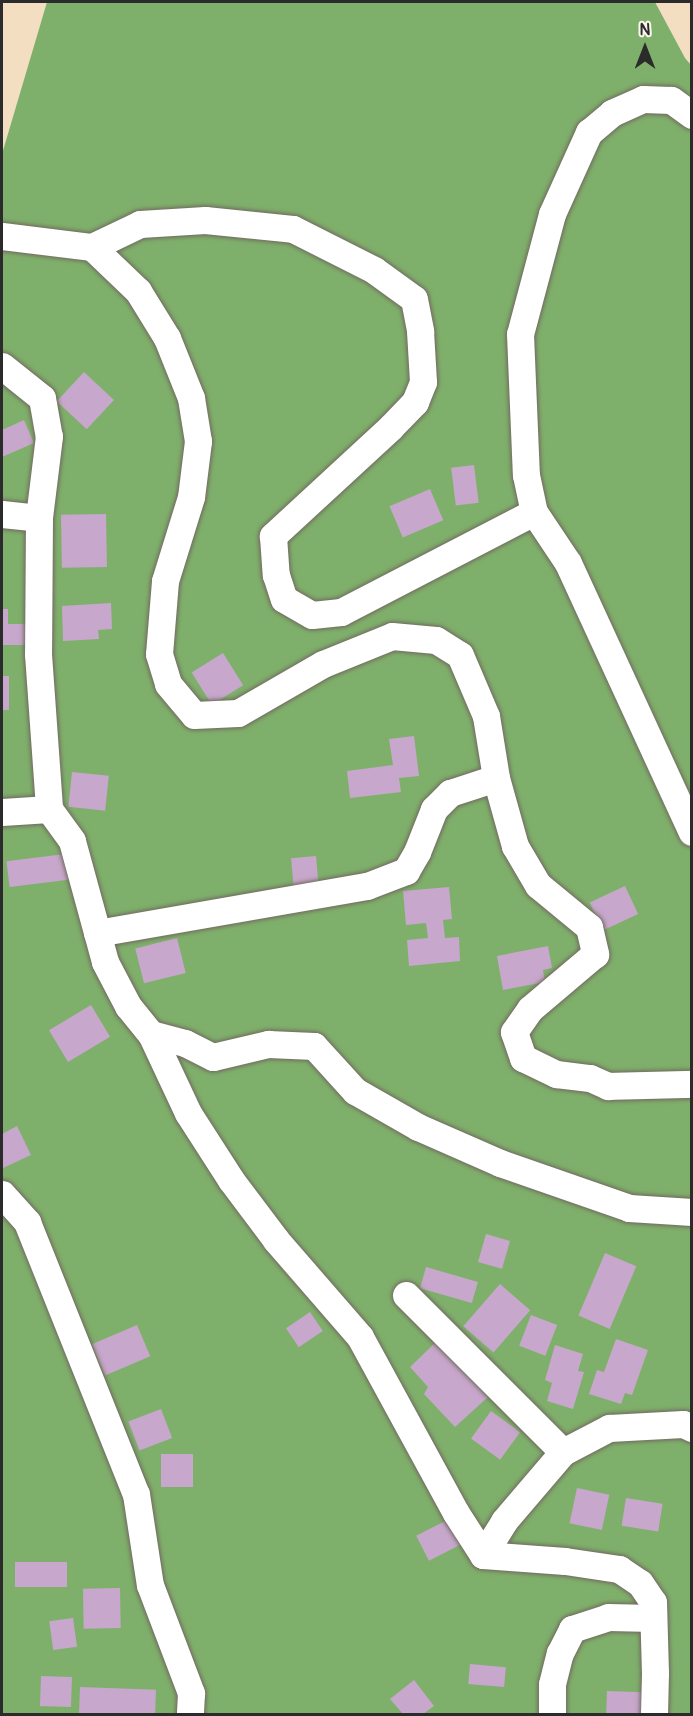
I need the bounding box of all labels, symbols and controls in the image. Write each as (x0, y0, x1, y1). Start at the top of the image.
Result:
north arrow (615, 18, 675, 78)
text: N (640, 20, 650, 40)

